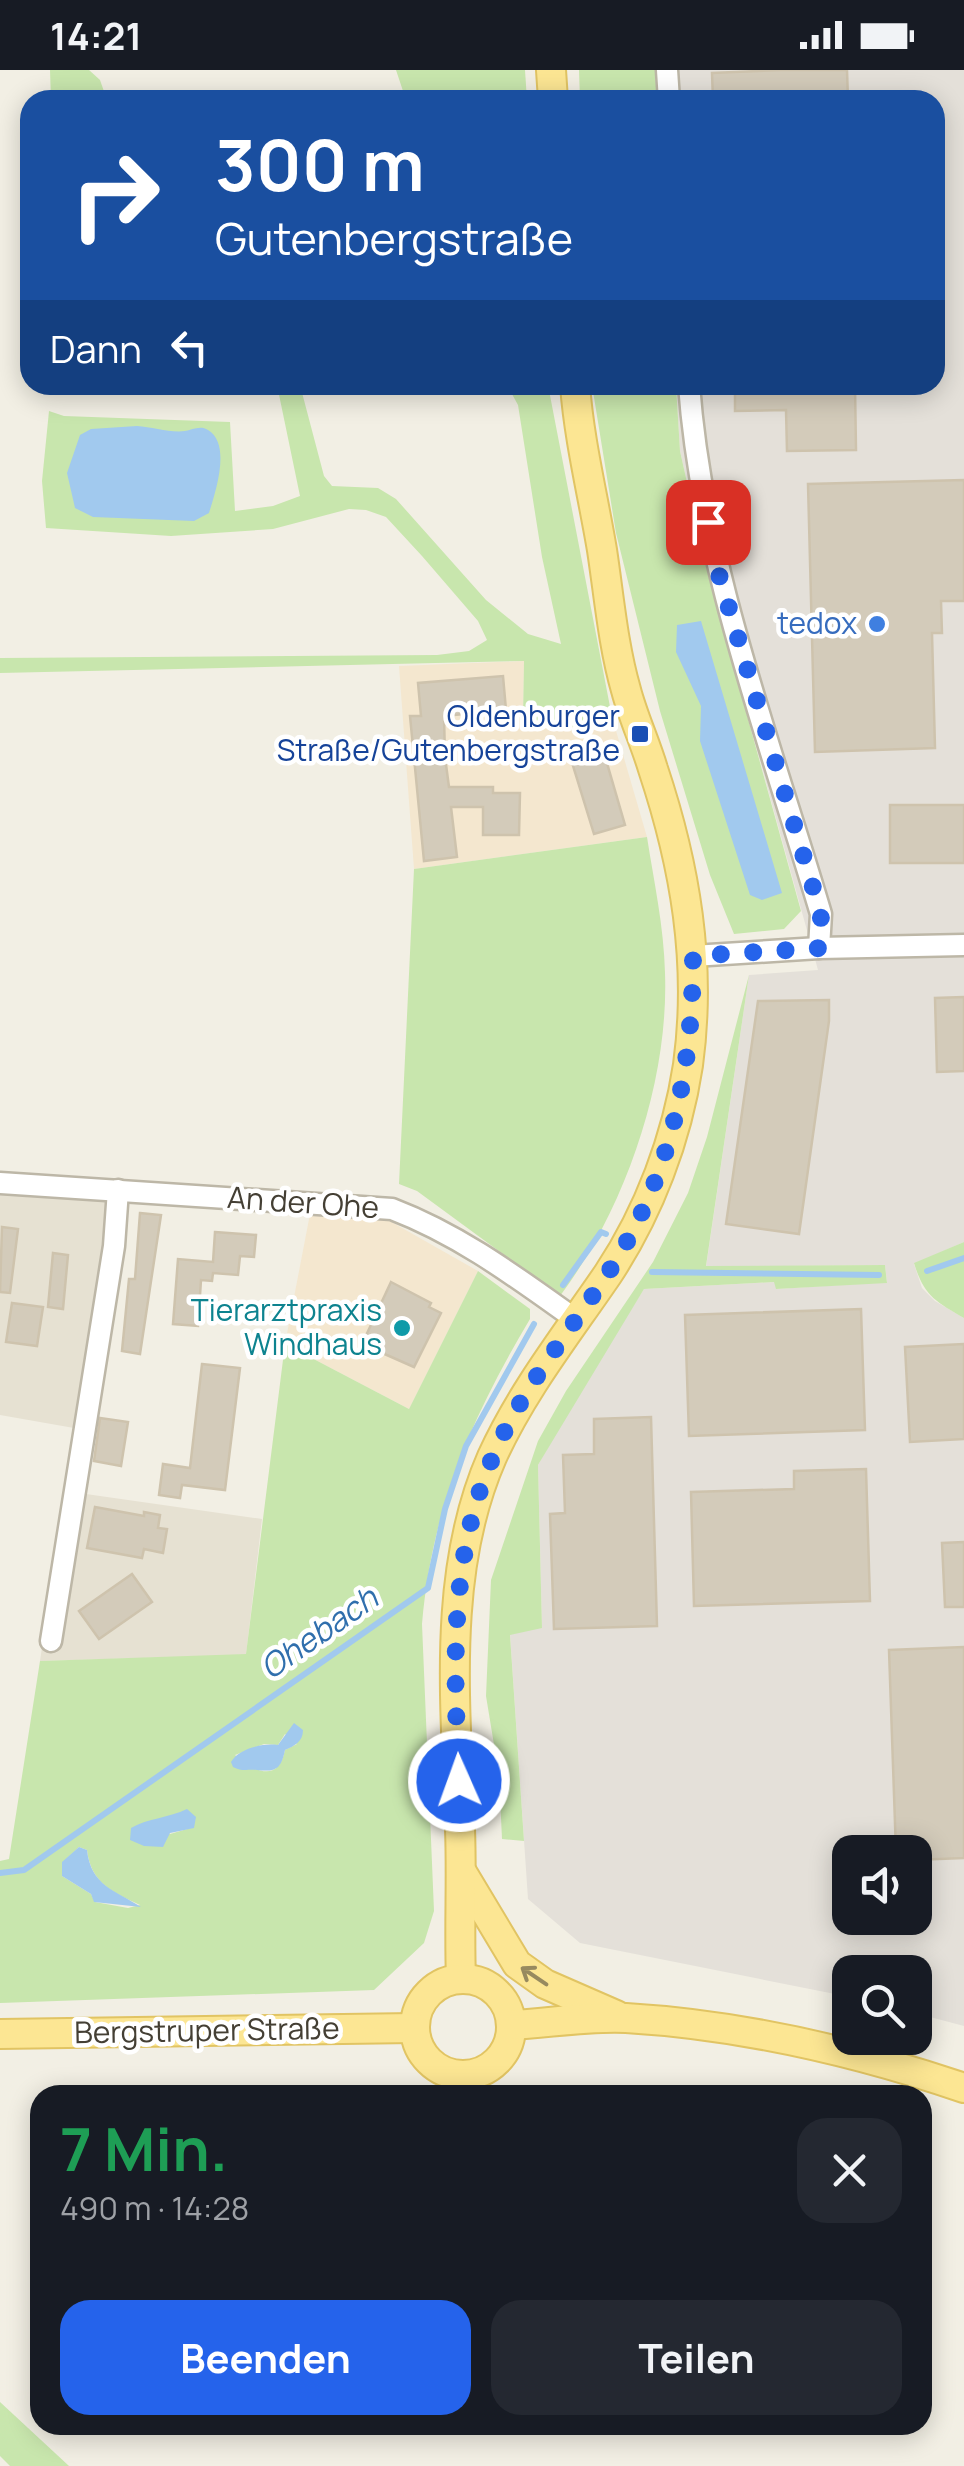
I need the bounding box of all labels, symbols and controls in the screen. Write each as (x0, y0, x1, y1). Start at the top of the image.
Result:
text: 14:21 (50, 9, 142, 61)
text: 300 m (215, 116, 425, 212)
icon: right (50, 130, 180, 260)
text: Gutenbergstraße (215, 207, 573, 269)
icon: left (162, 320, 217, 375)
text: Dann (50, 322, 142, 374)
pin (666, 480, 751, 565)
icon: arrive (681, 495, 736, 550)
place label: tedox (777, 602, 857, 643)
marker: tedox (866, 613, 888, 635)
place label: Oldenburger Straße/Gutenbergstraße (277, 695, 620, 770)
marker: Oldenburger Straße/Gutenbergstraße (629, 723, 651, 745)
street label: An der Ohe (226, 1176, 380, 1227)
place label: Tierarztpraxis Windhaus (191, 1289, 382, 1364)
marker: Tierarztpraxis Windhaus (391, 1317, 413, 1339)
water label: Ohebach (251, 1575, 387, 1689)
position arrow (407, 1729, 511, 1833)
map controls (832, 1835, 932, 2055)
button: sound (832, 1835, 932, 1935)
button: search (832, 1955, 932, 2055)
one-way arrow (521, 1966, 549, 1987)
street label: Bergstruper Straße (74, 2007, 340, 2052)
text: 7 Min. (60, 2107, 228, 2189)
button: close (797, 2118, 902, 2223)
text: 490 m · 14:28 (60, 2186, 249, 2230)
button: Beenden (60, 2300, 471, 2415)
button: Teilen (491, 2300, 902, 2415)

